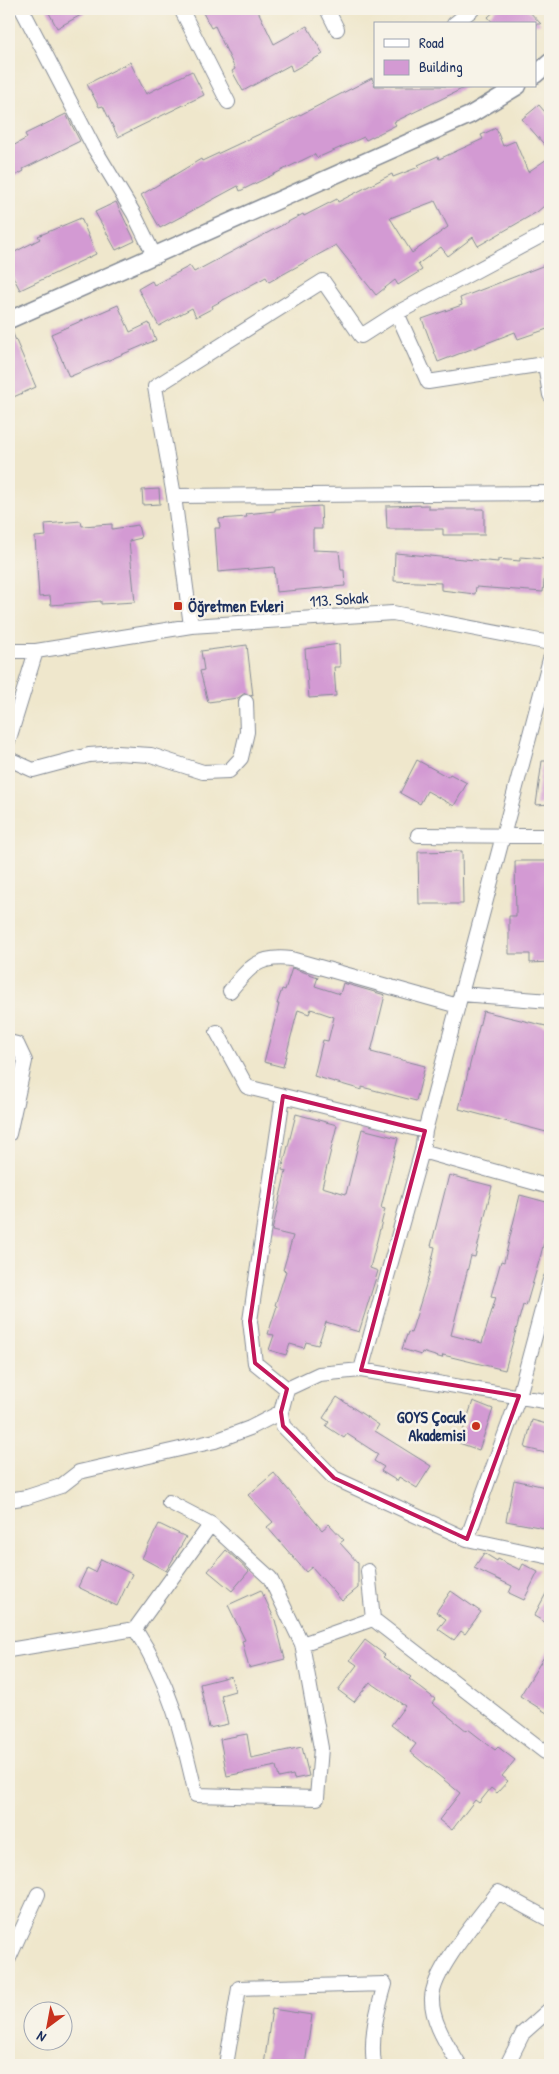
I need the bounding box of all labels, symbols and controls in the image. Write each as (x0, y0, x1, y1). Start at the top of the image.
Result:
legend (374, 22, 536, 88)
text: Road (419, 32, 444, 53)
text: Building (419, 56, 463, 77)
street label: 113. Sokak (309, 586, 370, 612)
place label: Öğretmen Evleri (188, 595, 284, 618)
marker: Öğretmen Evleri (172, 600, 184, 612)
place label: GOYS Çocuk Akademisi (397, 1406, 466, 1446)
marker: GOYS Çocuk Akademisi (470, 1420, 482, 1432)
north arrow (22, 2002, 72, 2052)
text: N (32, 2027, 49, 2047)

